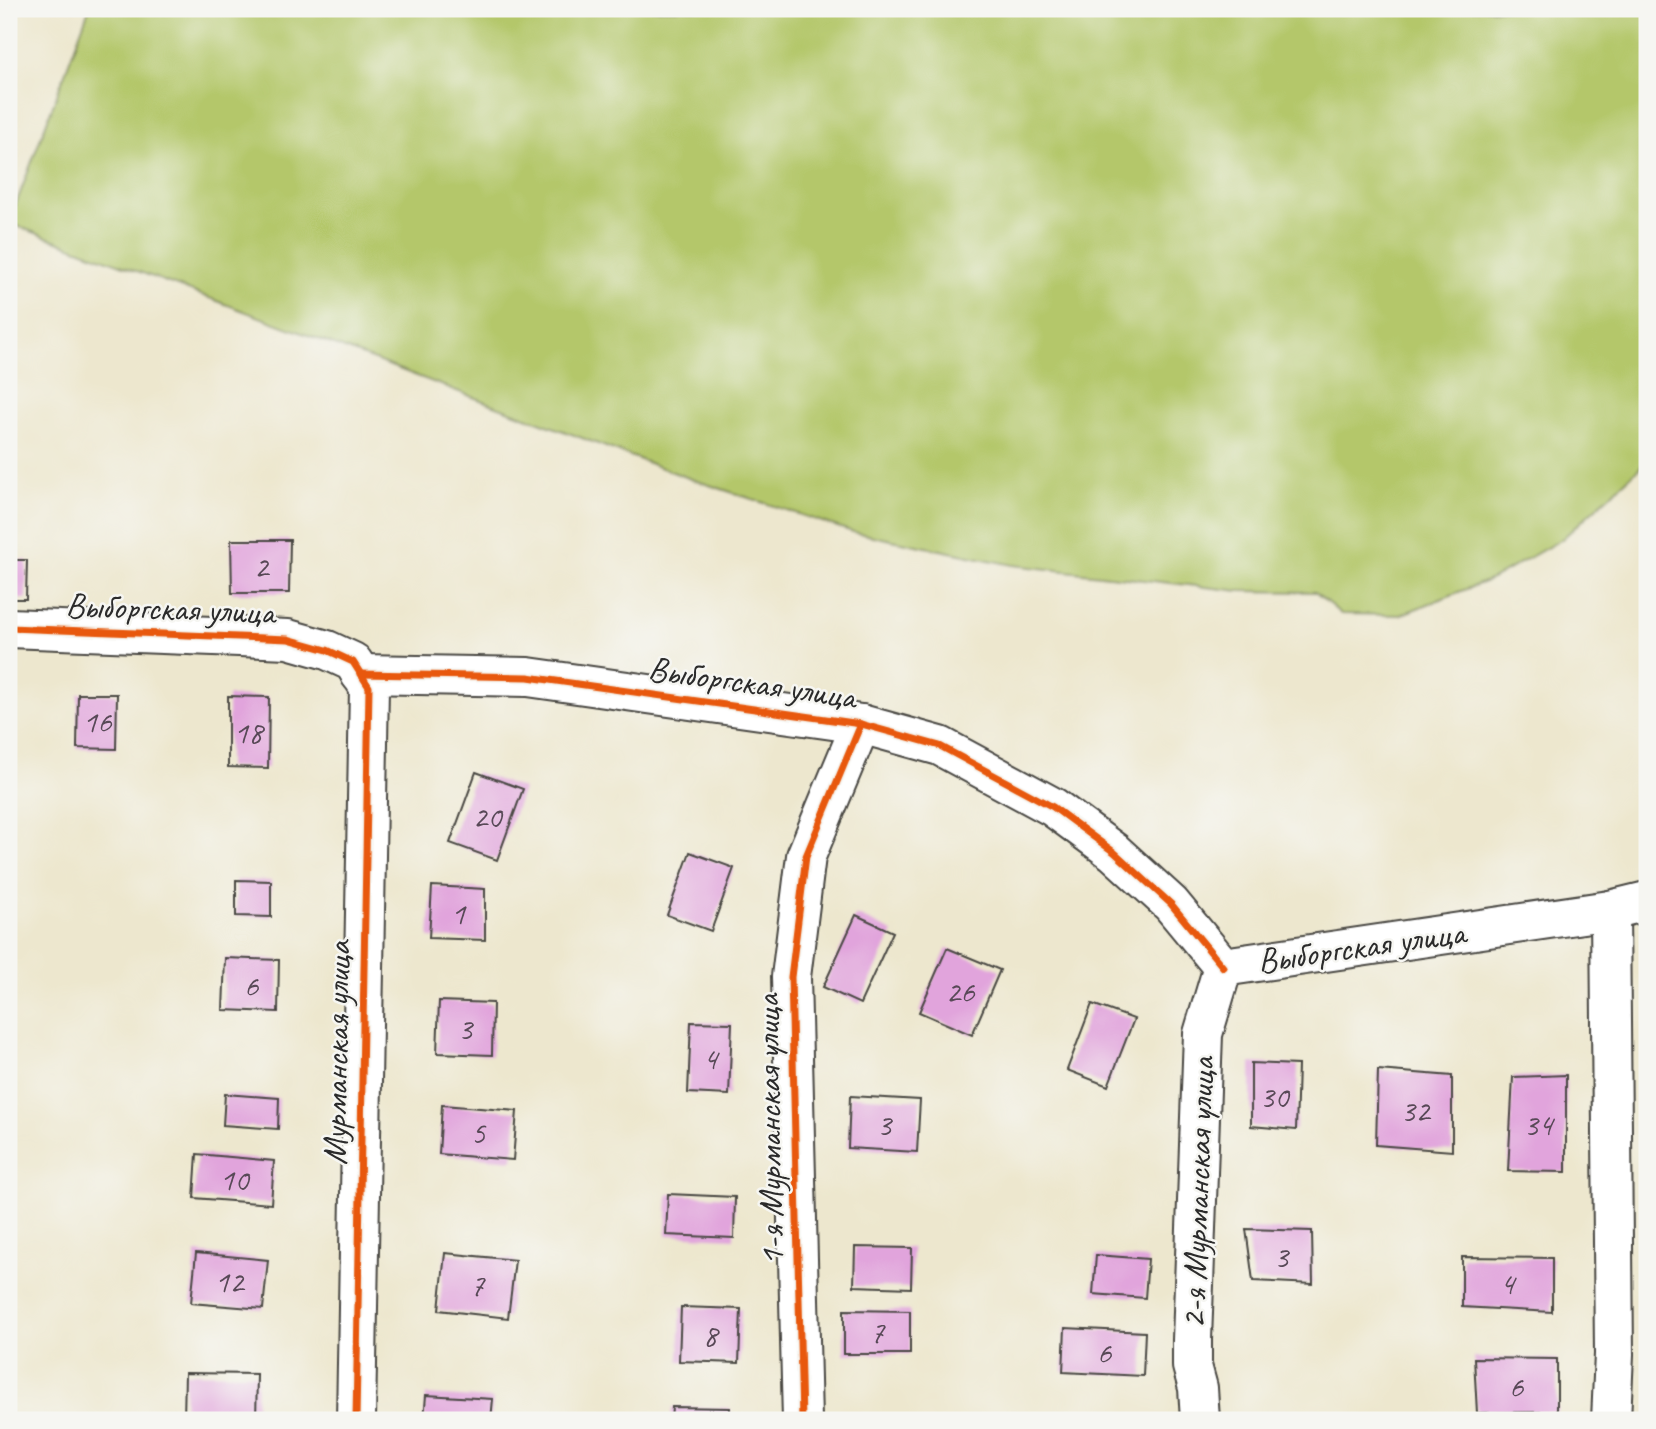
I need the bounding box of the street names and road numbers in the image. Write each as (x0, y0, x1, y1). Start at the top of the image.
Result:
street label: Выборгская улица (65, 582, 278, 635)
street label: Выборгская улица (645, 646, 861, 720)
street label: Выборгская улица (1254, 909, 1470, 983)
street label: Мурманская улица (312, 938, 361, 1165)
street label: 1-я Мурманская улица (745, 992, 794, 1266)
street label: 2-я Мурманская улица (1170, 1055, 1225, 1329)

